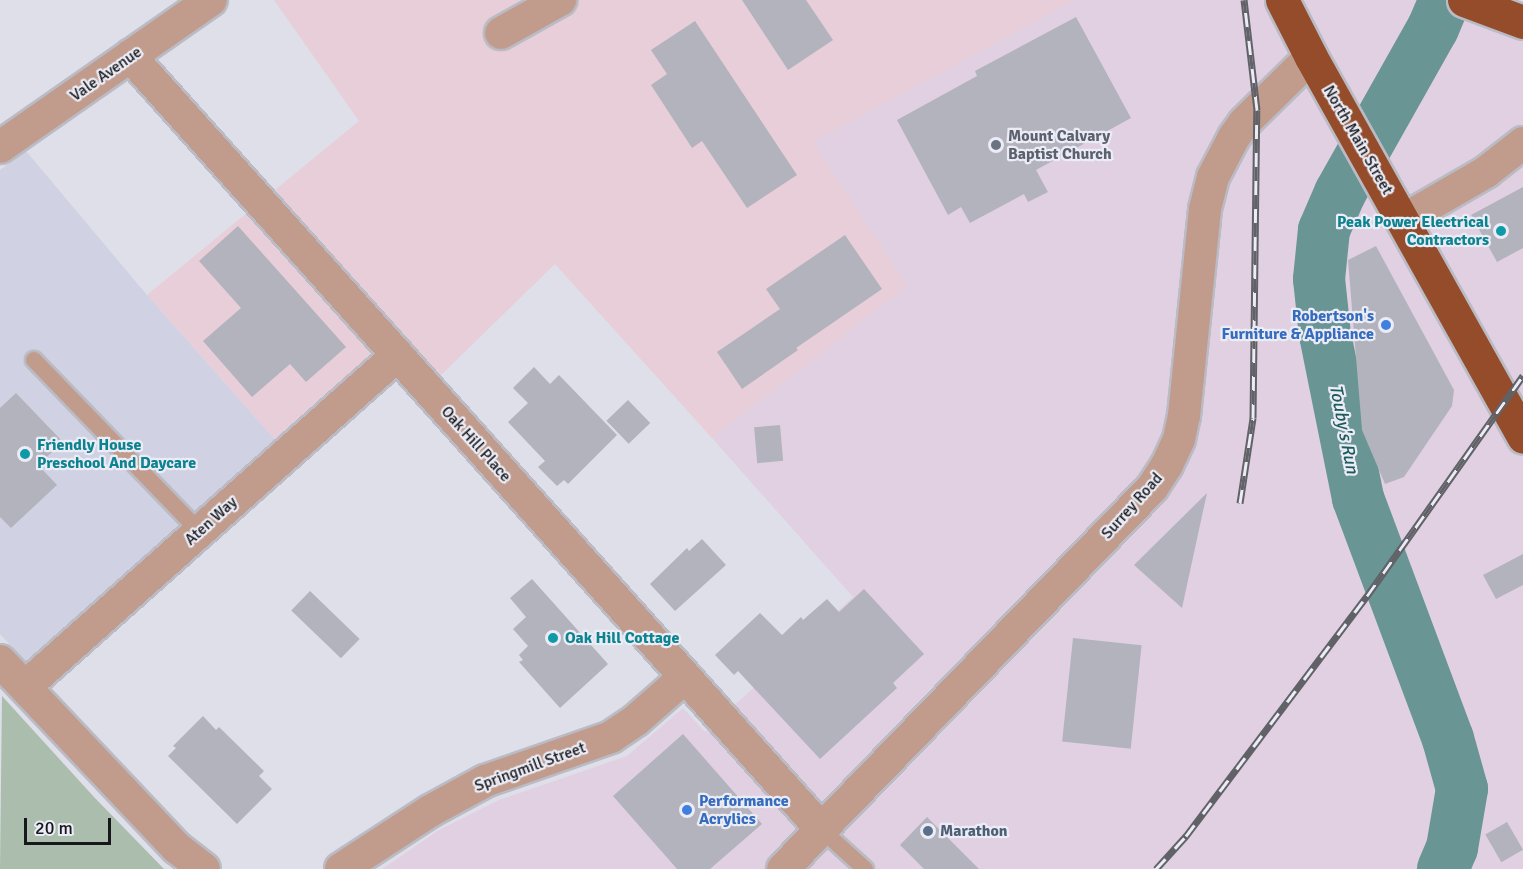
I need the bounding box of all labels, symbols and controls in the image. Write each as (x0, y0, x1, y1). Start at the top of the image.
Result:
street label: Vale Avenue (67, 42, 145, 106)
street label: North Main Street (1319, 82, 1397, 198)
place label: Mount Calvary Baptist Church (1008, 126, 1112, 164)
marker: Mount Calvary Baptist Church (989, 138, 1003, 152)
place label: Peak Power Electrical Contractors (1337, 212, 1489, 250)
marker: Peak Power Electrical Contractors (1494, 224, 1508, 238)
place label: Robertson's Furniture & Appliance (1222, 306, 1374, 344)
marker: Robertson's Furniture & Appliance (1379, 318, 1393, 332)
water label: Touby's Run (1325, 383, 1363, 475)
street label: Oak Hill Place (437, 402, 515, 486)
place label: Friendly House Preschool And Daycare (37, 435, 196, 473)
marker: Friendly House Preschool And Daycare (18, 447, 32, 461)
street label: Surrey Road (1097, 469, 1167, 543)
street label: Aten Way (181, 493, 241, 549)
place label: Oak Hill Cottage (565, 628, 679, 648)
marker: Oak Hill Cottage (546, 631, 560, 645)
street label: Springmill Street (472, 738, 588, 796)
place label: Performance Acrylics (699, 791, 789, 829)
marker: Performance Acrylics (680, 803, 694, 817)
scale bar (27, 806, 114, 844)
text: 20 m (35, 817, 73, 839)
place label: Marathon (940, 821, 1008, 841)
marker: Marathon (921, 824, 935, 838)

